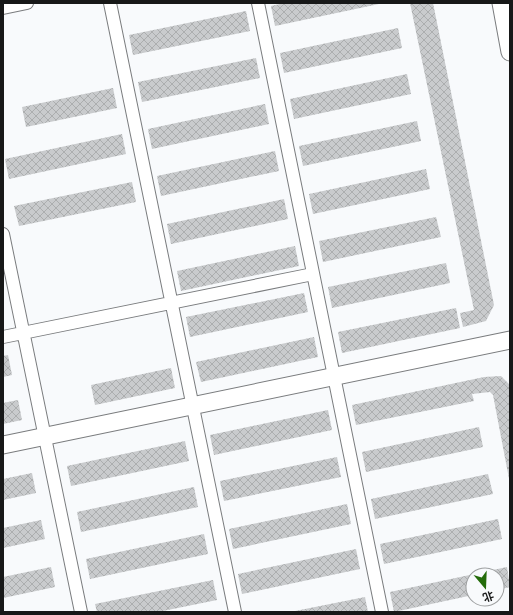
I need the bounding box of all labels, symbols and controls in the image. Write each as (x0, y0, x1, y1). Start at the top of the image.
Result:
north arrow (465, 567, 505, 607)
text: 北 (481, 589, 495, 604)

